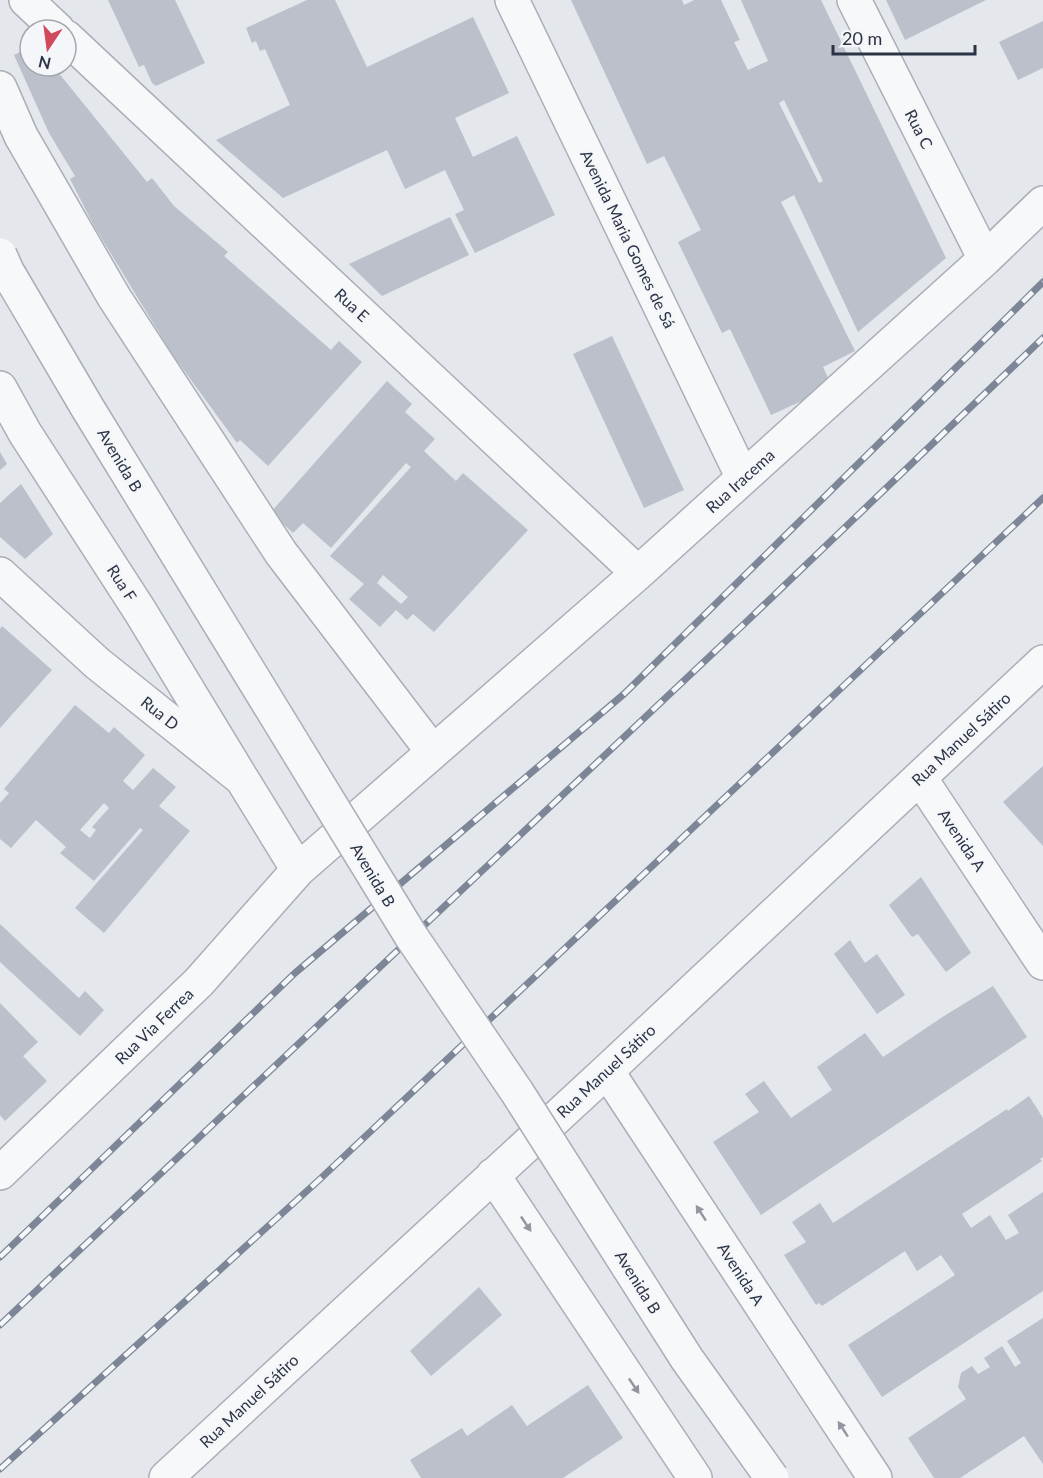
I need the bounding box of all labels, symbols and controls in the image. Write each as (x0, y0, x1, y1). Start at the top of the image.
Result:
north arrow (18, 18, 78, 78)
scale bar (833, 18, 976, 56)
text: 20 m (842, 27, 882, 49)
text: N (36, 52, 53, 74)
street label: Rua C (902, 106, 937, 152)
street label: Avenida Maria Gomes de Sá (577, 147, 680, 331)
street label: Rua E (331, 284, 373, 325)
street label: Avenida B (94, 425, 147, 495)
street label: Rua Iracema (701, 445, 778, 516)
street label: Rua F (104, 561, 141, 605)
street label: Rua Manuel Sátiro (907, 688, 1014, 789)
street label: Rua D (138, 692, 183, 733)
street label: Avenida A (935, 805, 990, 874)
street label: Avenida B (347, 840, 400, 910)
street label: Rua Via Ferrea (111, 984, 197, 1068)
street label: Rua Manuel Sátiro (552, 1020, 659, 1121)
one-way arrow (695, 1206, 707, 1222)
one-way arrow (520, 1216, 531, 1232)
street label: Avenida A (714, 1239, 769, 1309)
street label: Avenida B (612, 1247, 665, 1317)
street label: Rua Manuel Sátiro (195, 1350, 302, 1451)
one-way arrow (628, 1378, 639, 1394)
one-way arrow (838, 1421, 849, 1437)

